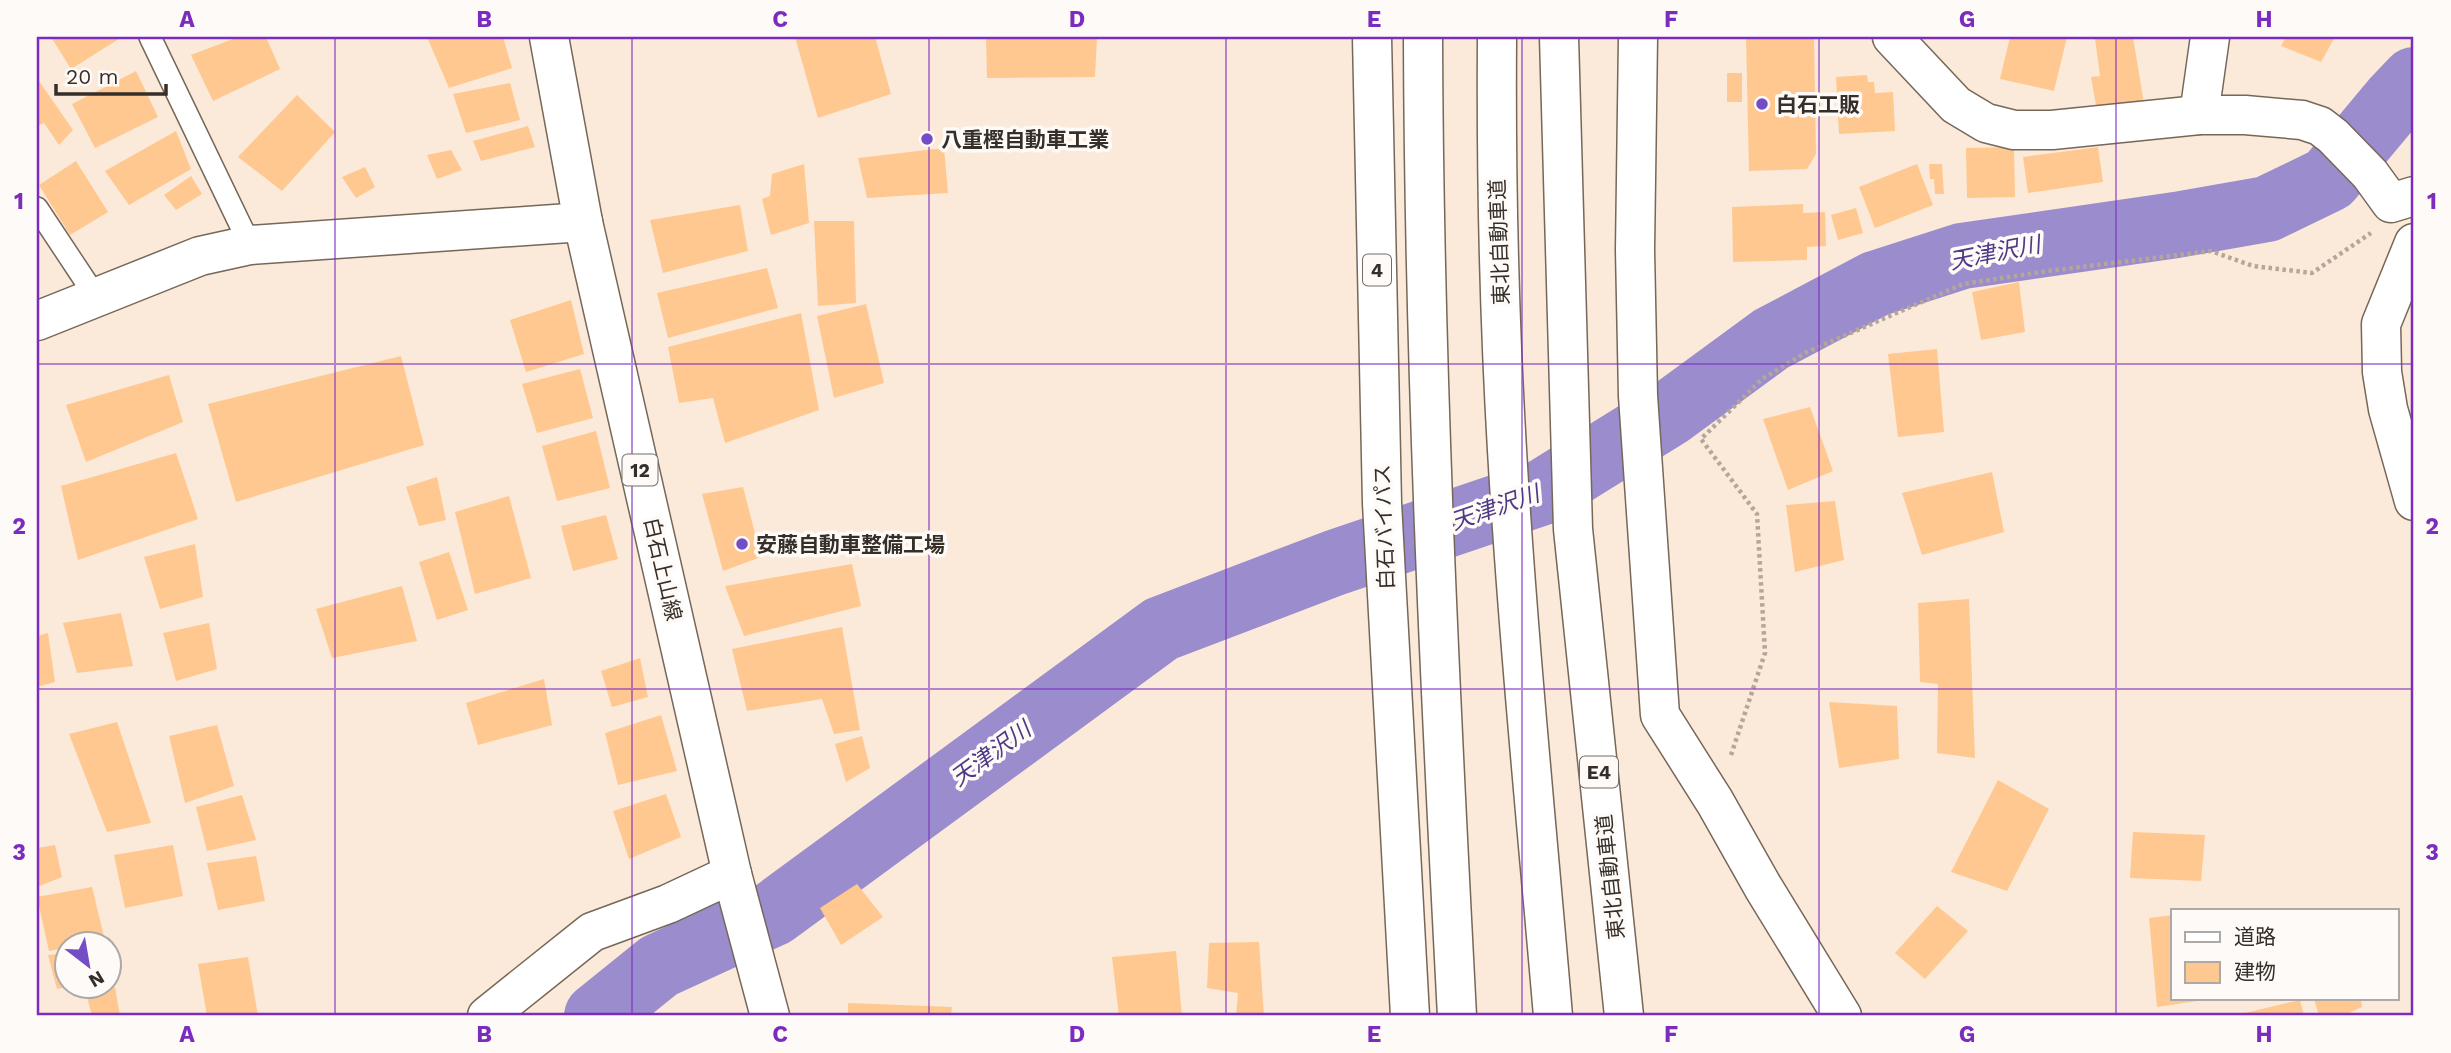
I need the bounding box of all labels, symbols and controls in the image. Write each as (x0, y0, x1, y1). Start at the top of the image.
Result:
text: A (179, 6, 195, 33)
text: B (476, 6, 492, 33)
text: C (772, 6, 788, 33)
text: D (1069, 6, 1085, 33)
text: E (1367, 6, 1381, 33)
text: F (1664, 6, 1678, 33)
text: G (1959, 6, 1975, 33)
text: H (2255, 6, 2273, 33)
scale bar (56, 52, 166, 96)
text: 20 m (66, 64, 118, 89)
place label: 白石工販 (1776, 92, 1860, 117)
marker: 白石工販 (1754, 96, 1770, 112)
place label: 八重樫自動車工業 (941, 127, 1109, 152)
marker: 八重樫自動車工業 (919, 131, 935, 147)
street label: 東北自動車道 (1484, 179, 1514, 305)
text: 1 (14, 188, 24, 215)
text: 1 (2427, 188, 2437, 215)
water label: 天津沢川 (1947, 230, 2046, 275)
road number: 4 (1363, 254, 1391, 286)
road number: 12 (622, 454, 658, 485)
street label: 白石バイパス (1369, 464, 1399, 590)
water label: 天津沢川 (1447, 479, 1546, 536)
text: 2 (12, 513, 26, 540)
text: 2 (2425, 513, 2439, 540)
street label: 白石上山線 (639, 515, 687, 623)
place label: 安藤自動車整備工場 (756, 532, 945, 557)
marker: 安藤自動車整備工場 (734, 536, 750, 552)
water label: 天津沢川 (946, 714, 1039, 792)
road number: E4 (1580, 757, 1618, 788)
street label: 東北自動車道 (1591, 813, 1629, 941)
text: 3 (12, 839, 26, 866)
text: 3 (2425, 839, 2439, 866)
legend (2171, 909, 2398, 1000)
text: 道路 (2234, 924, 2276, 949)
north arrow (52, 930, 122, 1000)
text: 建物 (2234, 959, 2276, 984)
text: N (85, 966, 108, 993)
text: A (179, 1021, 195, 1048)
text: B (476, 1021, 492, 1048)
text: C (772, 1021, 788, 1048)
text: D (1069, 1021, 1085, 1048)
text: E (1367, 1021, 1381, 1048)
text: F (1664, 1021, 1678, 1048)
text: G (1959, 1021, 1975, 1048)
text: H (2255, 1021, 2273, 1048)

